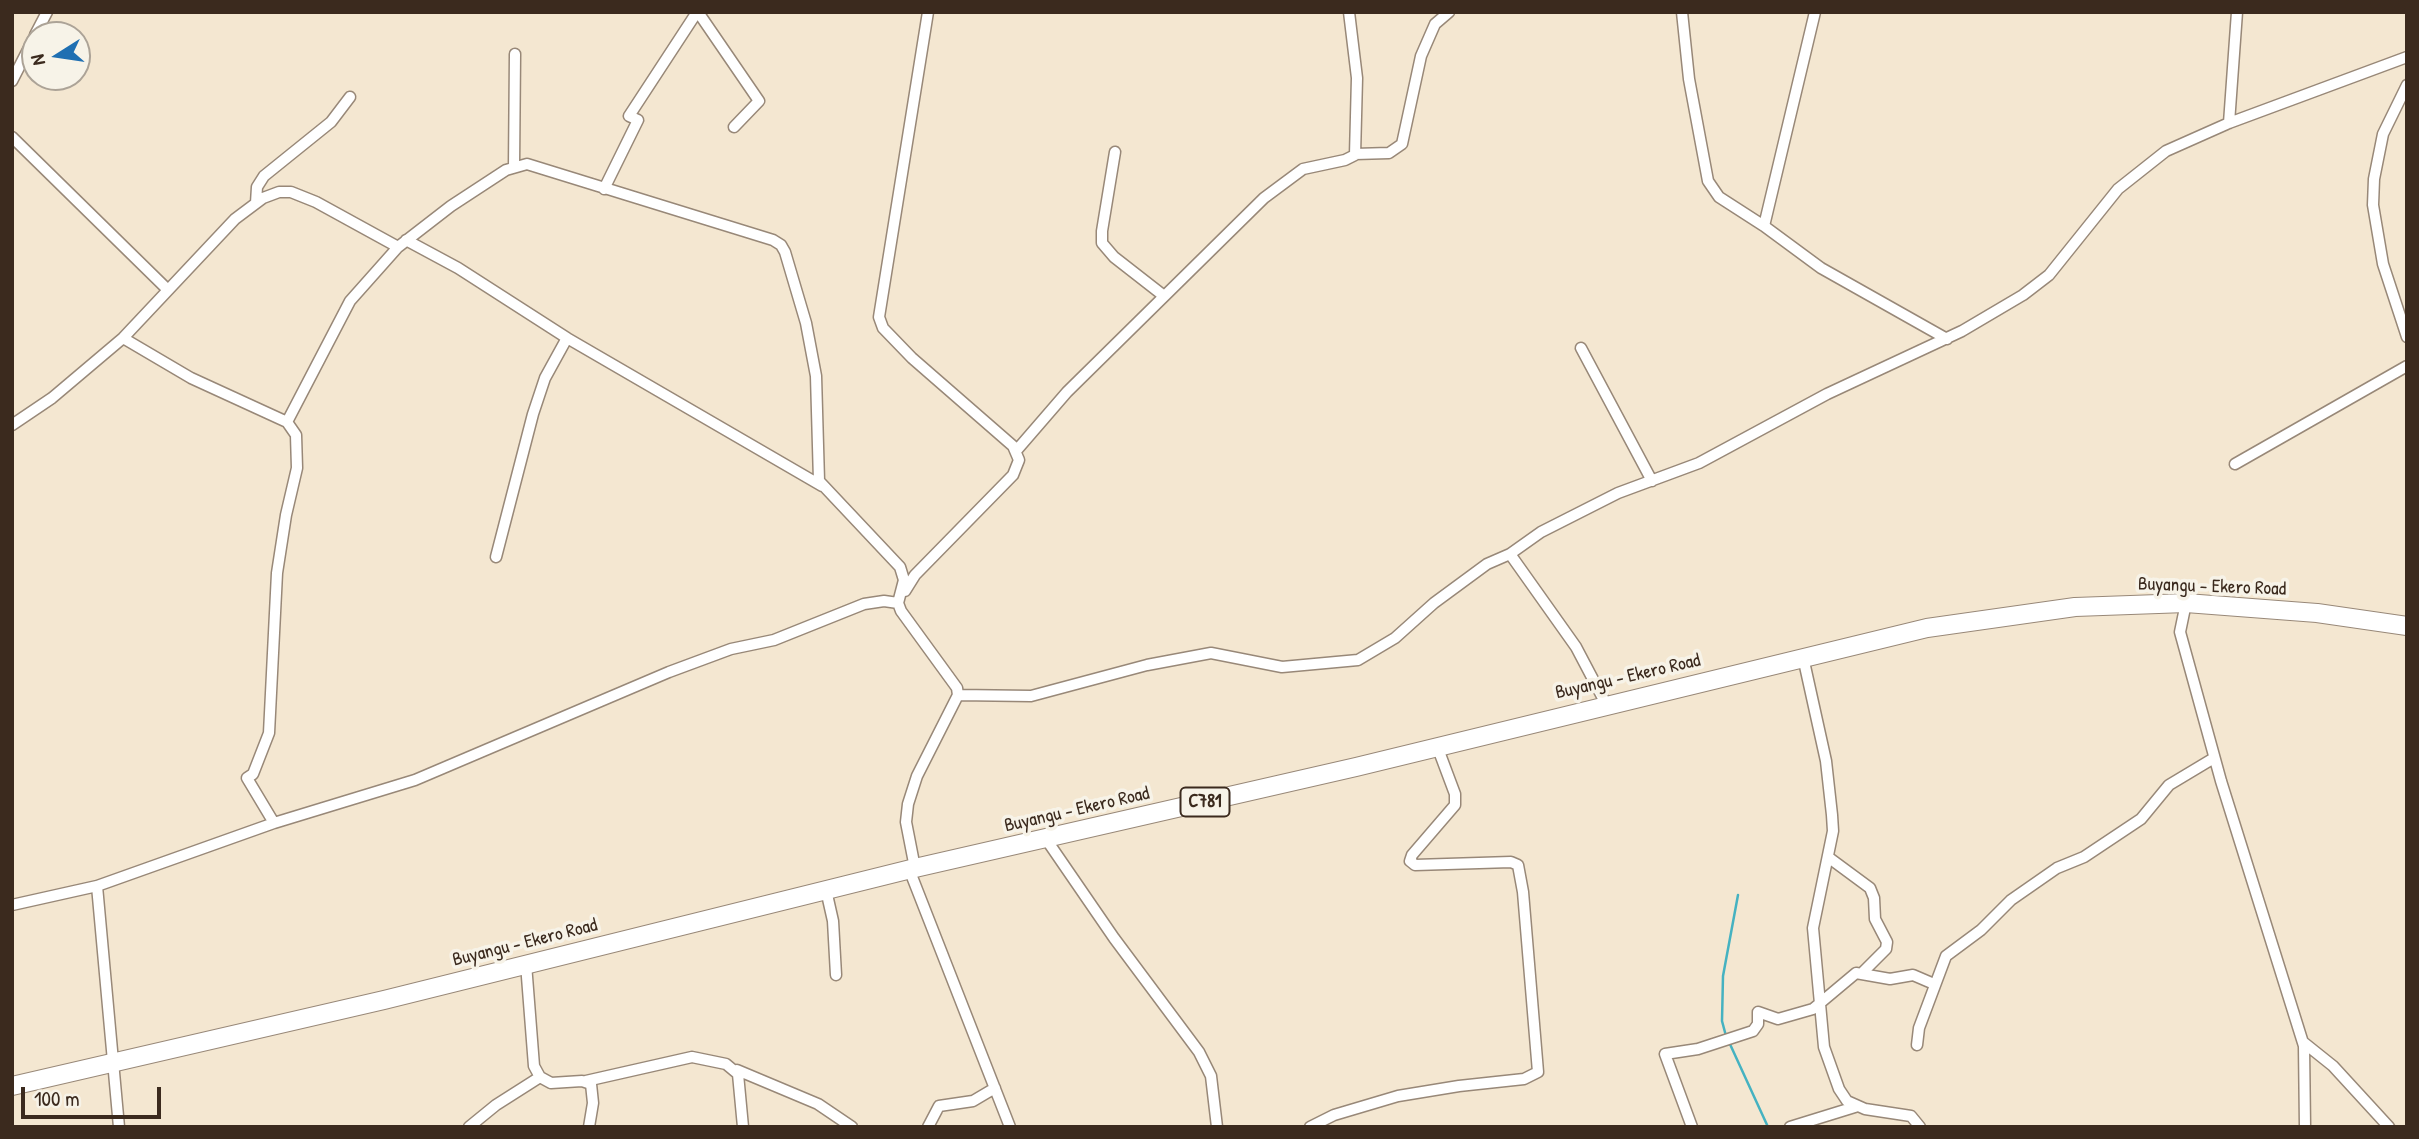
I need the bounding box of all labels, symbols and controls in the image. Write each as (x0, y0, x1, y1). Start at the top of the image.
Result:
north arrow (21, 21, 91, 91)
text: N (24, 52, 51, 68)
street label: Buyangu - Ekero Road (2138, 573, 2286, 601)
street label: Buyangu - Ekero Road (1553, 649, 1703, 705)
street label: Buyangu - Ekero Road (1002, 782, 1152, 838)
road number: C781 (1180, 788, 1230, 816)
street label: Buyangu - Ekero Road (450, 914, 600, 972)
scale bar (24, 1072, 164, 1116)
text: 100 m (34, 1084, 80, 1113)

